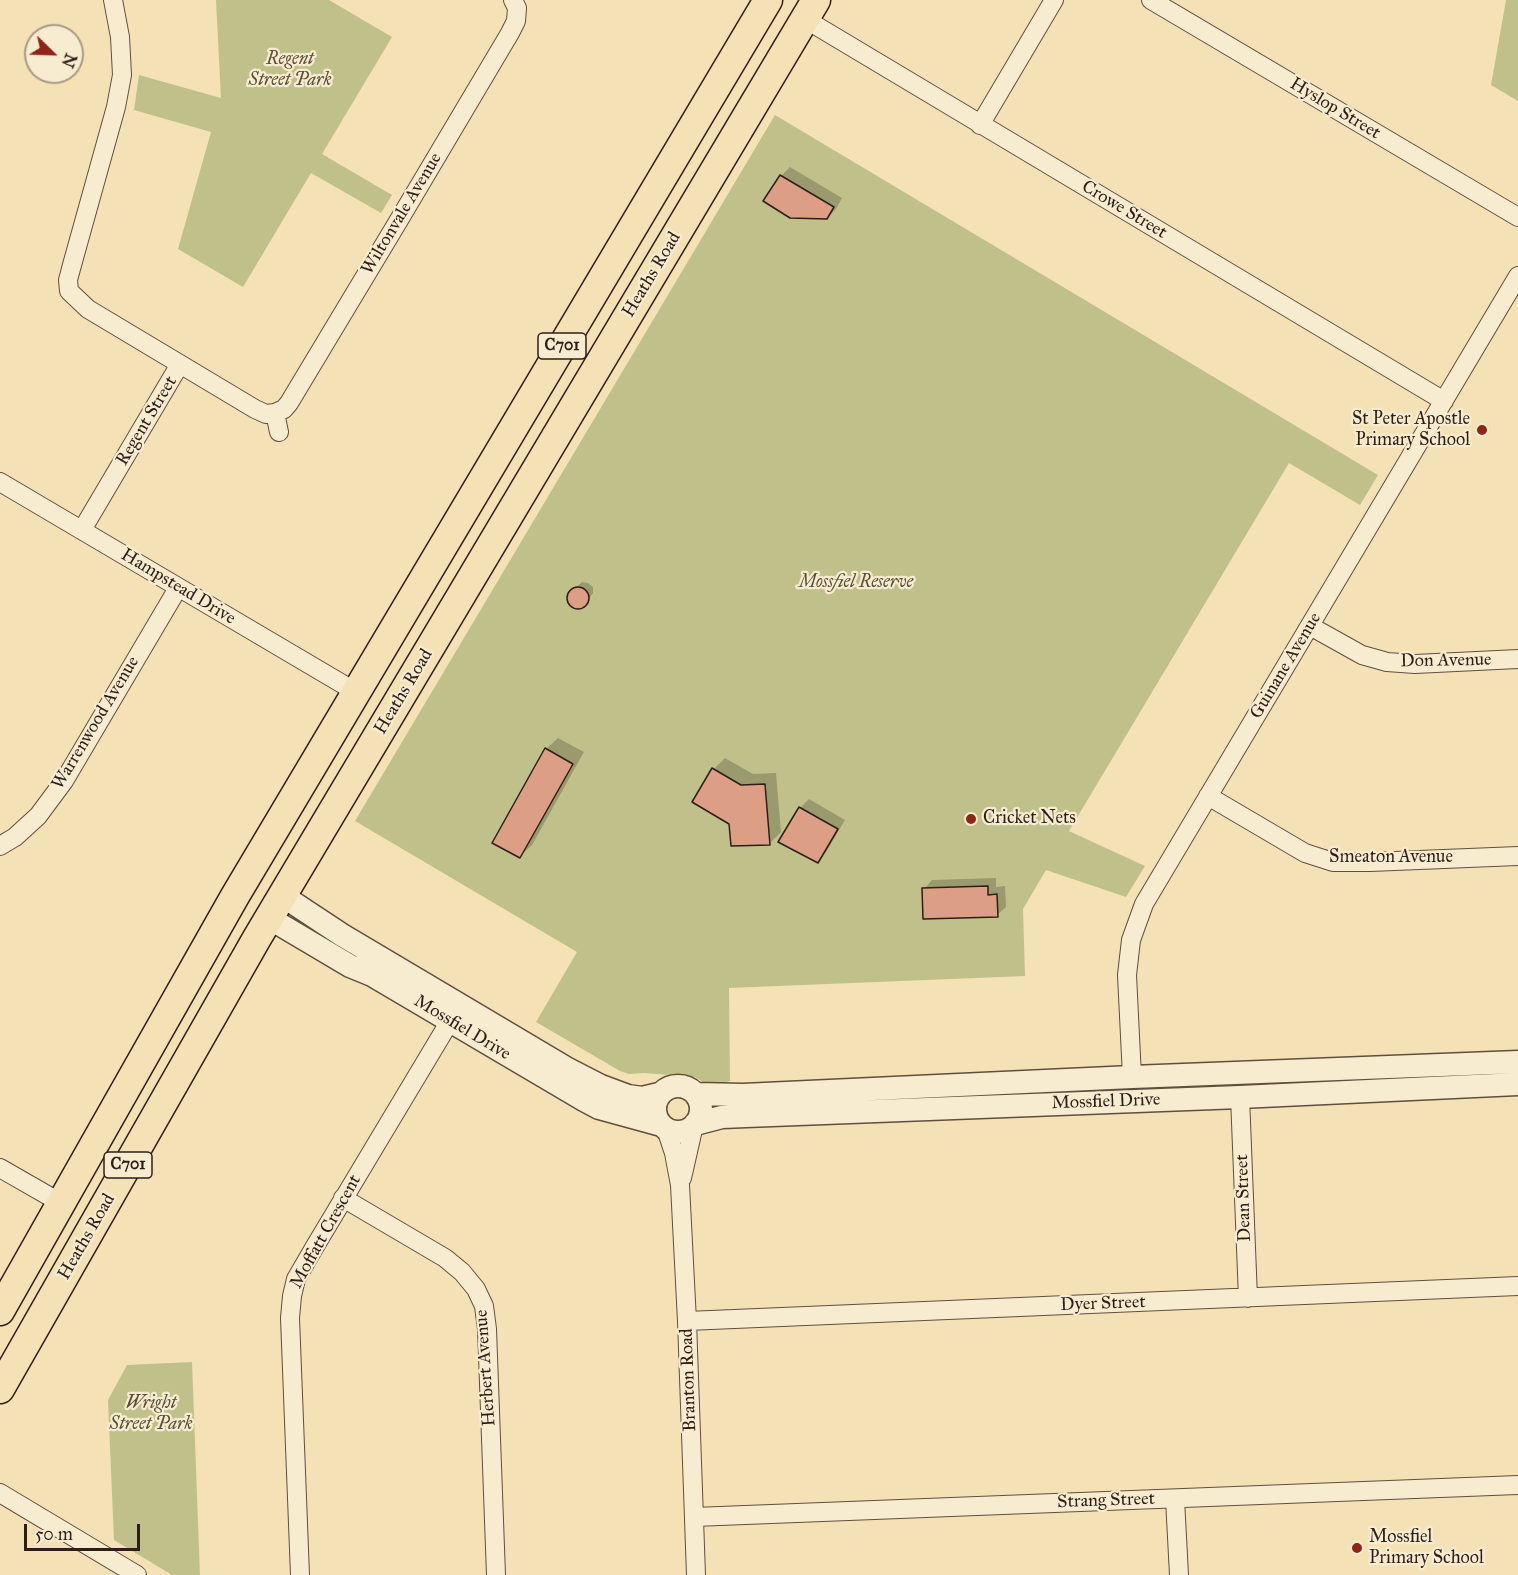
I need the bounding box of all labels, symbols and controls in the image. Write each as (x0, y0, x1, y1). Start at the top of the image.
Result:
north arrow (24, 24, 84, 84)
park label: Regent Street Park (248, 49, 332, 92)
text: N (58, 50, 81, 70)
street label: Hyslop Street (1286, 74, 1384, 144)
street label: Wiltonvale Avenue (357, 149, 447, 279)
street label: Crowe Street (1077, 176, 1171, 244)
street label: Heaths Road (618, 228, 686, 322)
road number: C701 (538, 333, 586, 359)
street label: Regent Street (112, 372, 182, 470)
place label: St Peter Apostle Primary School (1352, 409, 1470, 452)
marker: St Peter Apostle Primary School (1475, 423, 1489, 437)
street label: Hampstead Drive (117, 544, 239, 630)
park label: Mossfiel Reserve (799, 572, 913, 594)
street label: Guinane Avenue (1246, 609, 1326, 723)
street label: Heaths Road (370, 645, 438, 739)
street label: Don Avenue (1400, 649, 1492, 673)
street label: Warrenwood Avenue (48, 653, 144, 793)
place label: Cricket Nets (983, 808, 1076, 830)
marker: Cricket Nets (964, 812, 978, 826)
street label: Smeaton Avenue (1329, 847, 1453, 869)
street label: Mossfiel Drive (410, 991, 514, 1065)
street label: Mossfiel Drive (1051, 1089, 1161, 1115)
road number: C701 (104, 1152, 152, 1178)
street label: Dean Street (1232, 1154, 1256, 1242)
street label: Moffatt Crescent (286, 1171, 366, 1293)
street label: Heaths Road (54, 1190, 120, 1284)
street label: Dyer Street (1060, 1292, 1146, 1316)
street label: Herbert Avenue (471, 1309, 501, 1427)
street label: Branton Road (676, 1328, 702, 1432)
park label: Wright Street Park (109, 1393, 193, 1436)
street label: Strang Street (1057, 1488, 1155, 1514)
scale bar (27, 1512, 142, 1550)
text: 50 m (35, 1523, 73, 1545)
place label: Mossfiel Primary School (1369, 1527, 1484, 1570)
marker: Mossfiel Primary School (1350, 1541, 1364, 1555)

